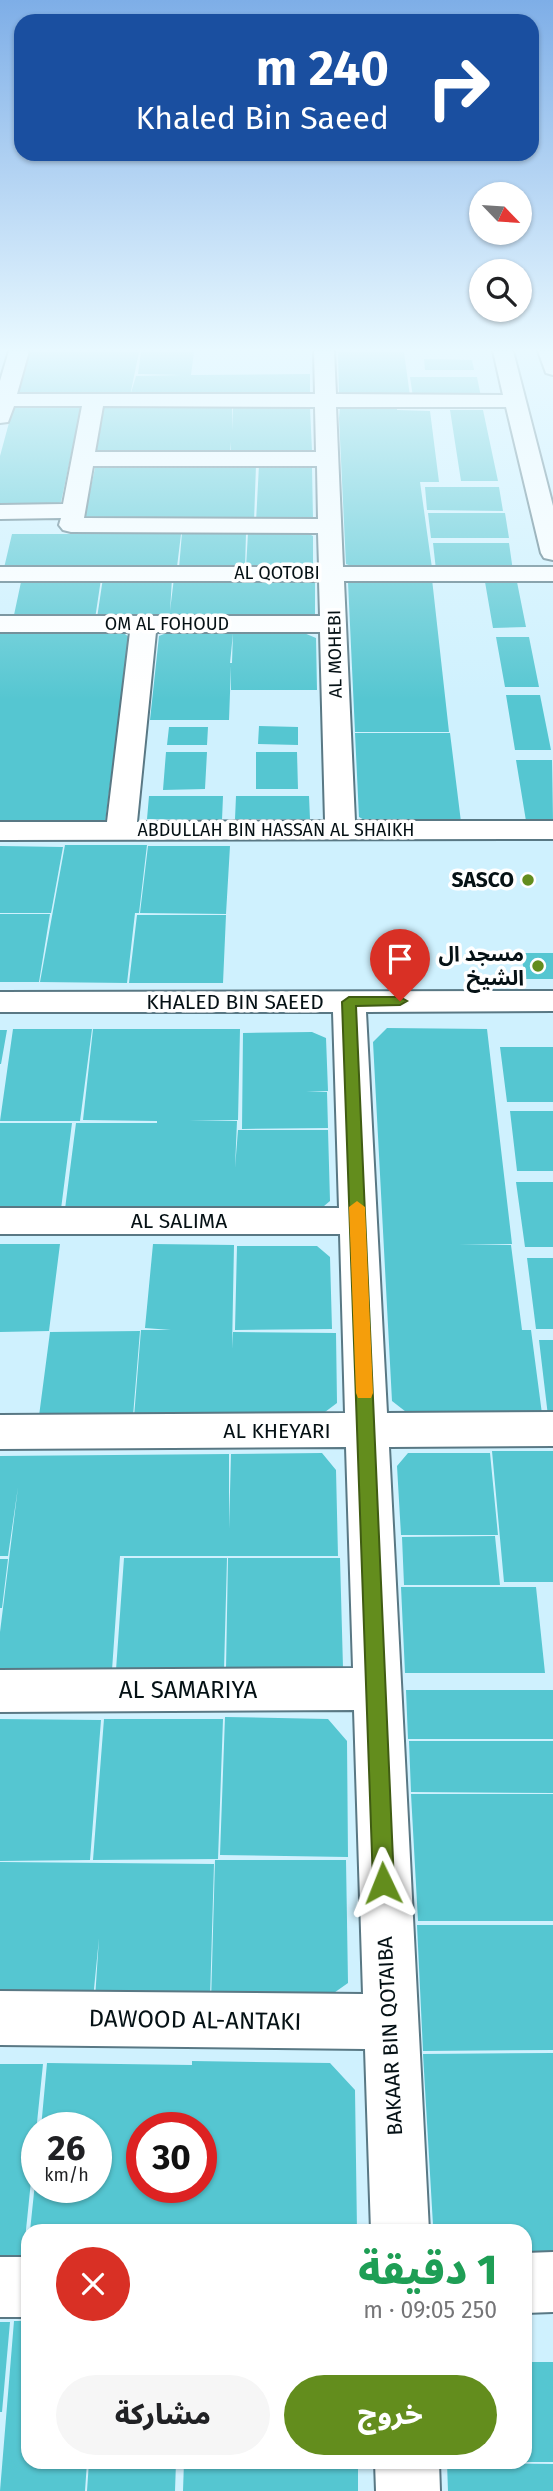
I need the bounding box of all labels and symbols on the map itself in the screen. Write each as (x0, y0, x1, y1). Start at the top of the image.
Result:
north arrow (469, 182, 532, 245)
street label: AL QOTOBI (234, 562, 320, 584)
street label: AL MOHEBI (323, 610, 347, 698)
street label: OM AL FOHOUD (105, 613, 229, 635)
street label: ABDULLAH BIN HASSAN AL SHAIKH (137, 819, 415, 841)
place label: SASCO (452, 867, 514, 893)
marker: SASCO (520, 872, 536, 888)
pin (370, 929, 430, 1001)
place label: مسجد ال الشيخ (438, 941, 524, 993)
marker: مسجد ال الشيخ (530, 958, 546, 974)
street label: KHALED BIN SAEED (146, 989, 324, 1015)
street label: AL SALIMA (131, 1208, 227, 1234)
street label: AL KHEYARI (223, 1418, 331, 1444)
street label: AL SAMARIYA (119, 1676, 258, 1704)
position arrow (346, 1846, 420, 1920)
street label: BAKAAR BIN QOTAIBA (372, 1936, 408, 2136)
street label: DAWOOD AL-ANTAKI (88, 2004, 302, 2036)
speed limit sign: 30 (126, 2112, 217, 2203)

